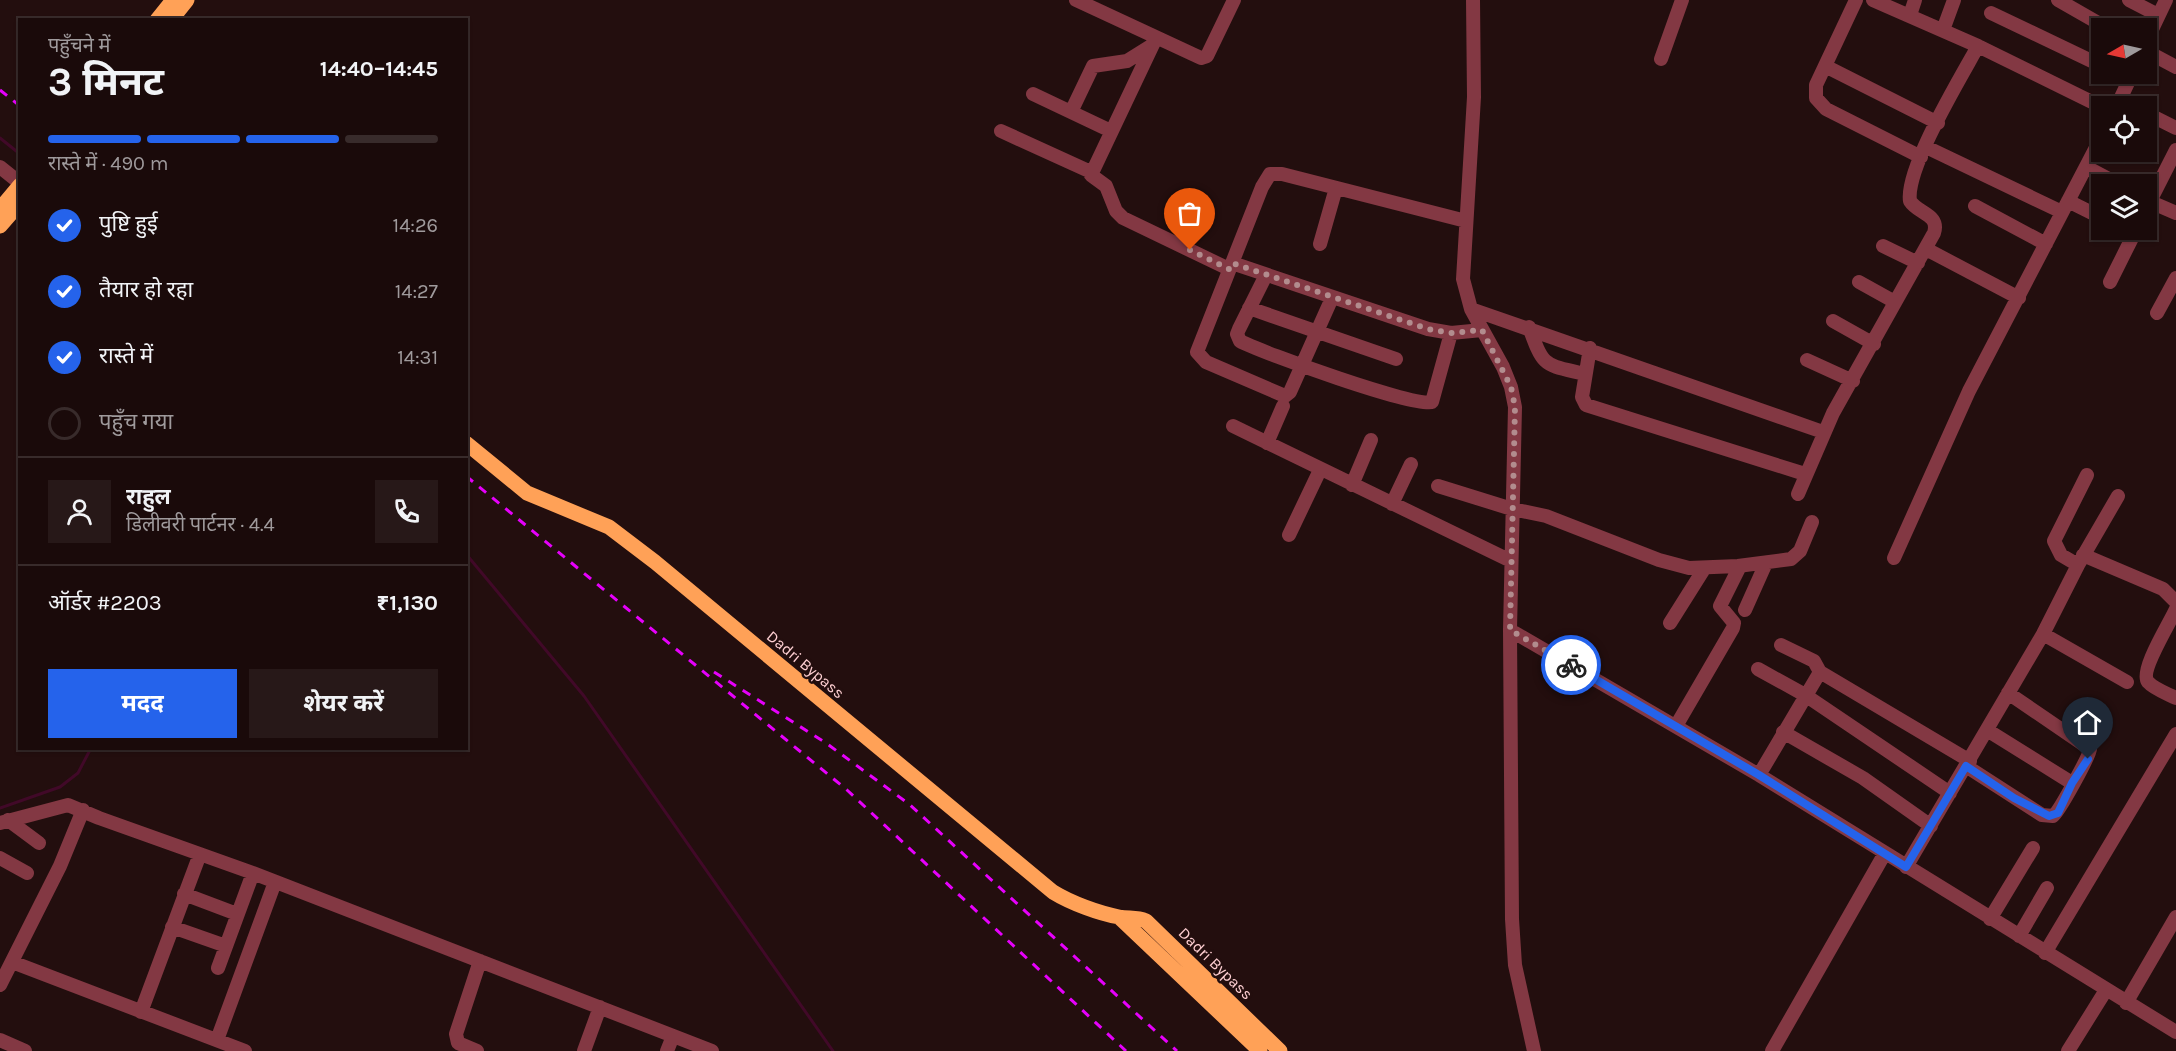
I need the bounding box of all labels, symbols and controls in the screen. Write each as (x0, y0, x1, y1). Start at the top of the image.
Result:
north arrow (2091, 18, 2157, 84)
map controls (2091, 18, 2157, 240)
text: पहुँचने में (48, 34, 111, 57)
text: 14:40–14:45 (320, 56, 438, 82)
text: 3 मिनट (48, 59, 164, 105)
button: locate (2091, 96, 2157, 162)
text: रास्ते में · 490 m (48, 152, 168, 175)
button: layers (2091, 174, 2157, 240)
pin (1164, 188, 1215, 250)
icon: bag (1173, 197, 1206, 230)
icon: check (48, 209, 81, 242)
text: पुष्टि हुई (99, 211, 158, 237)
text: 14:26 (393, 214, 438, 237)
icon: check (48, 275, 81, 308)
text: तैयार हो रहा (99, 277, 193, 303)
text: 14:27 (395, 280, 438, 303)
icon: check (48, 341, 81, 374)
text: रास्ते में (99, 343, 153, 369)
text: 14:31 (397, 346, 438, 369)
text: पहुँच गया (99, 409, 173, 435)
button: person (48, 480, 111, 543)
button: phone (375, 480, 438, 543)
text: राहुल (126, 484, 171, 510)
text: डिलीवरी पार्टनर · 4.4 (126, 513, 275, 536)
text: ऑर्डर #2203 (48, 590, 162, 616)
text: ₹1,130 (377, 590, 438, 616)
street label: Dadri Bypass (763, 626, 848, 702)
courier (1541, 635, 1601, 695)
icon: bike (1555, 649, 1588, 682)
button: मदद (48, 669, 237, 738)
button: शेयर करें (249, 669, 438, 738)
pin (2062, 697, 2113, 759)
icon: home (2071, 706, 2104, 739)
street label: Dadri Bypass (1175, 923, 1257, 1003)

